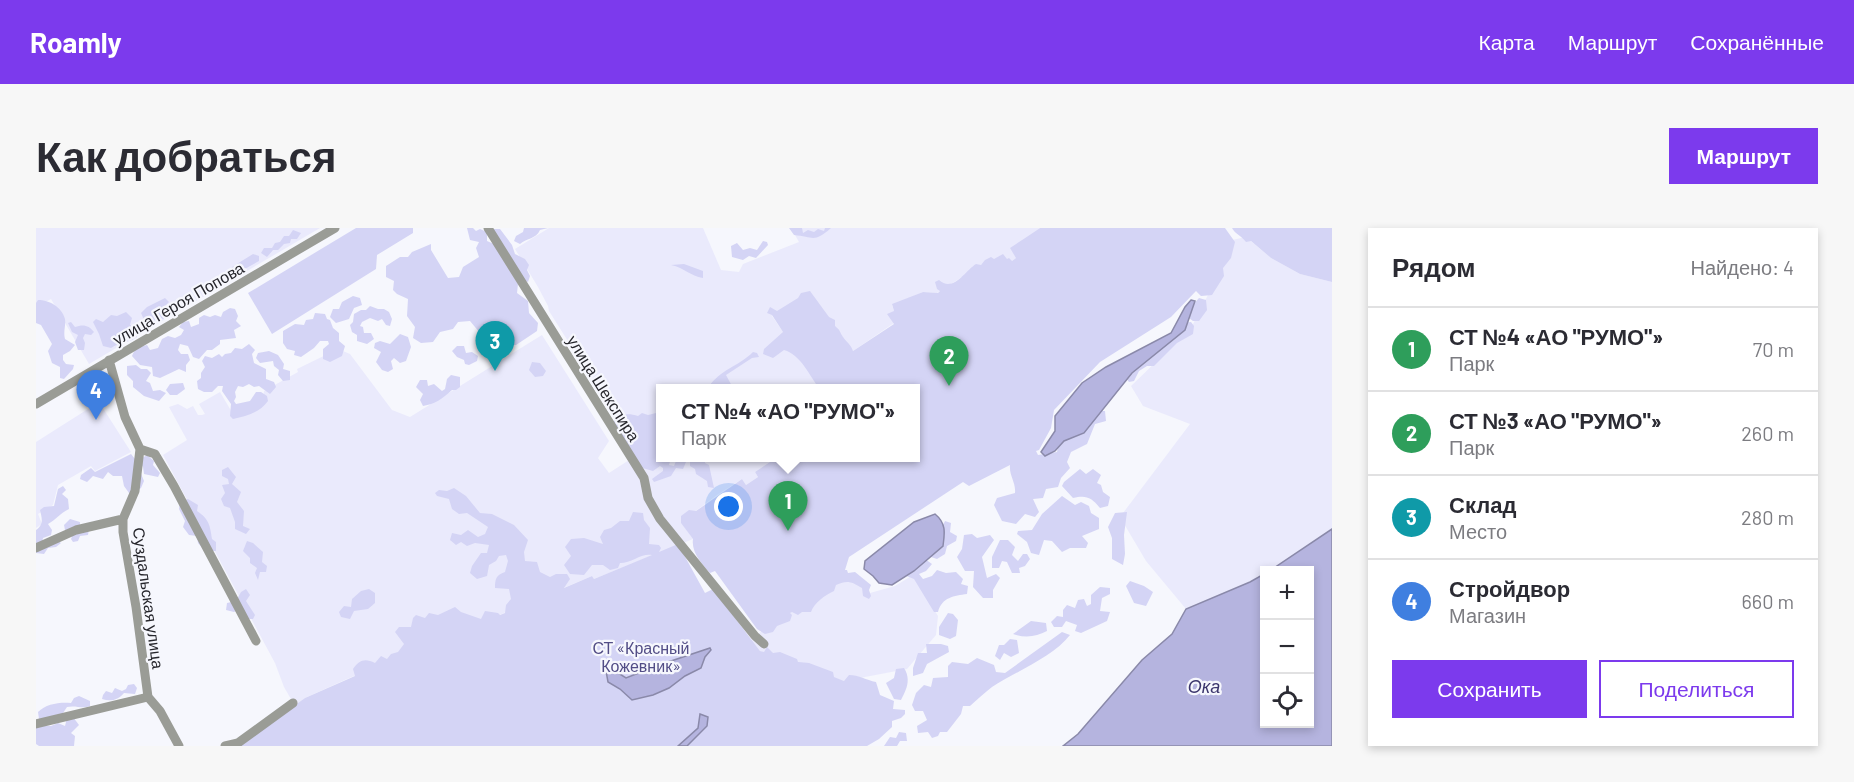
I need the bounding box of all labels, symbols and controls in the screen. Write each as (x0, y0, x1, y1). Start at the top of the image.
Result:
text: Roamly (30, 25, 122, 59)
text: Карта (1479, 29, 1535, 54)
text: Маршрут (1568, 29, 1657, 54)
text: Сохранённые (1690, 29, 1824, 54)
button: Маршрут (1669, 128, 1818, 184)
text: Как добраться (36, 130, 336, 180)
text: Рядом (1392, 251, 1475, 282)
text: Найдено: 4 (1691, 255, 1794, 279)
street label: улица Героя Попова (109, 258, 247, 348)
pin: 3 (476, 322, 514, 371)
text: СТ №4 «АО "РУМО"» (1449, 323, 1663, 349)
street label: улица Шекспира (564, 332, 644, 445)
pin: 2 (930, 336, 968, 386)
text: 1 (1408, 337, 1415, 361)
text: 70 m (1753, 337, 1794, 361)
text: Парк (1449, 351, 1494, 375)
pin: 4 (76, 370, 116, 420)
popup (656, 384, 920, 462)
text: СТ №4 «АО "РУМО"» (681, 397, 895, 423)
text: СТ №3 «АО "РУМО"» (1449, 407, 1662, 433)
text: 2 (1406, 421, 1417, 445)
text: 260 m (1741, 421, 1794, 445)
text: Парк (681, 425, 726, 449)
text: Парк (1449, 435, 1494, 459)
pin: 1 (768, 482, 807, 531)
text: Склад (1449, 491, 1516, 517)
your location (714, 492, 743, 521)
text: 3 (1406, 505, 1417, 529)
text: 280 m (1741, 505, 1794, 529)
text: Место (1449, 519, 1507, 543)
street label: Суздальская улица (130, 526, 168, 670)
map controls (1260, 566, 1314, 728)
button: + (1260, 566, 1314, 620)
text: Стройдвор (1449, 575, 1570, 601)
text: 4 (1405, 589, 1418, 613)
text: 660 m (1742, 589, 1794, 613)
text: Магазин (1449, 603, 1526, 627)
button: − (1260, 620, 1314, 674)
park label: СТ «Красный Кожевник» (592, 638, 690, 675)
button: Сохранить (1392, 660, 1587, 718)
button: Поделиться (1599, 660, 1794, 718)
button: locate (1260, 674, 1314, 728)
water label: Ока (1188, 675, 1220, 697)

